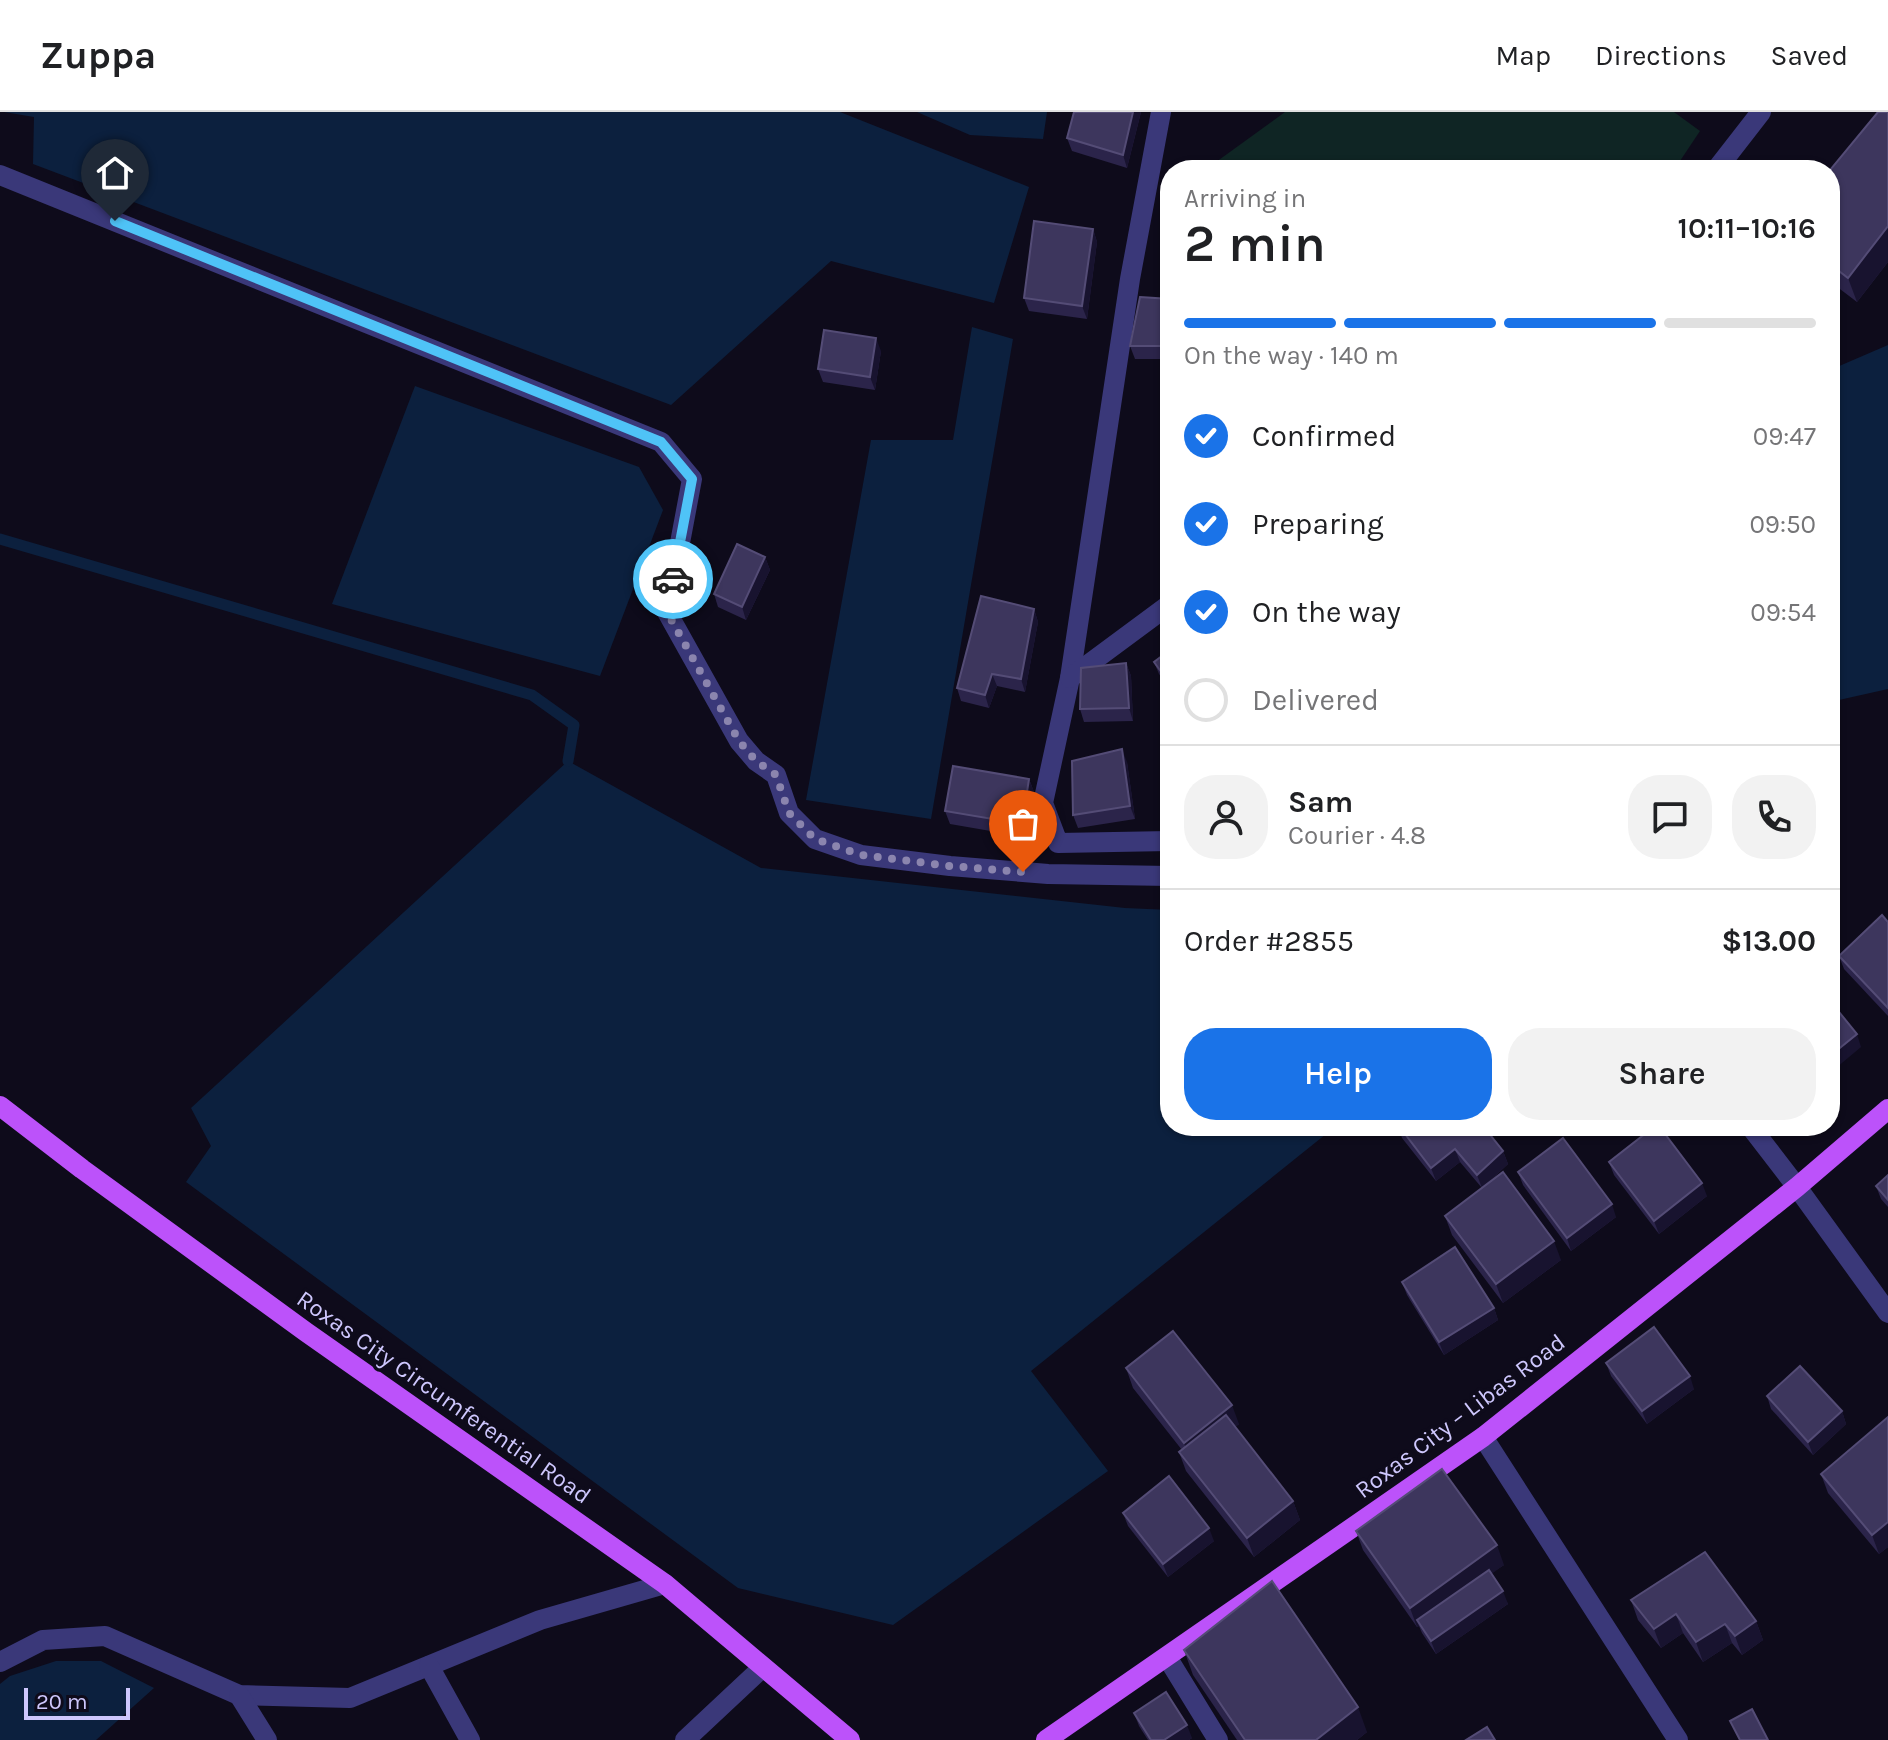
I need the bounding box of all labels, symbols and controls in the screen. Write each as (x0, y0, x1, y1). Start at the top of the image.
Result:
text: Zuppa (40, 33, 156, 78)
text: Map (1496, 39, 1551, 72)
text: Directions (1595, 39, 1727, 72)
text: Saved (1771, 39, 1848, 72)
pin (81, 139, 149, 221)
icon: home (93, 151, 137, 195)
text: Arriving in (1184, 183, 1306, 214)
text: 10:11–10:16 (1677, 210, 1816, 246)
text: 2 min (1184, 213, 1326, 274)
text: On the way · 140 m (1184, 340, 1399, 371)
icon: check (1184, 414, 1228, 458)
text: Confirmed (1252, 418, 1396, 454)
text: 09:47 (1753, 421, 1816, 452)
icon: check (1184, 502, 1228, 546)
text: Preparing (1252, 506, 1384, 542)
text: 09:50 (1749, 509, 1816, 540)
courier (633, 539, 713, 619)
icon: car (651, 557, 695, 601)
icon: check (1184, 590, 1228, 634)
text: On the way (1252, 594, 1401, 630)
text: 09:54 (1750, 597, 1816, 628)
text: Delivered (1252, 682, 1379, 718)
button: person (1184, 775, 1268, 859)
button: chat (1628, 775, 1712, 859)
button: phone (1732, 775, 1816, 859)
text: Sam (1288, 784, 1353, 820)
pin (989, 790, 1057, 872)
icon: bag (1001, 802, 1045, 846)
text: Courier · 4.8 (1288, 820, 1426, 851)
text: Order #2855 (1184, 923, 1354, 959)
text: $13.00 (1722, 923, 1816, 959)
button: Help (1184, 1028, 1492, 1120)
button: Share (1508, 1028, 1816, 1120)
street label: Roxas City Circumferential Road (292, 1284, 596, 1510)
street label: Roxas City – Libas Road (1349, 1328, 1571, 1504)
scale bar (24, 1684, 130, 1720)
text: 20 m (36, 1689, 88, 1715)

